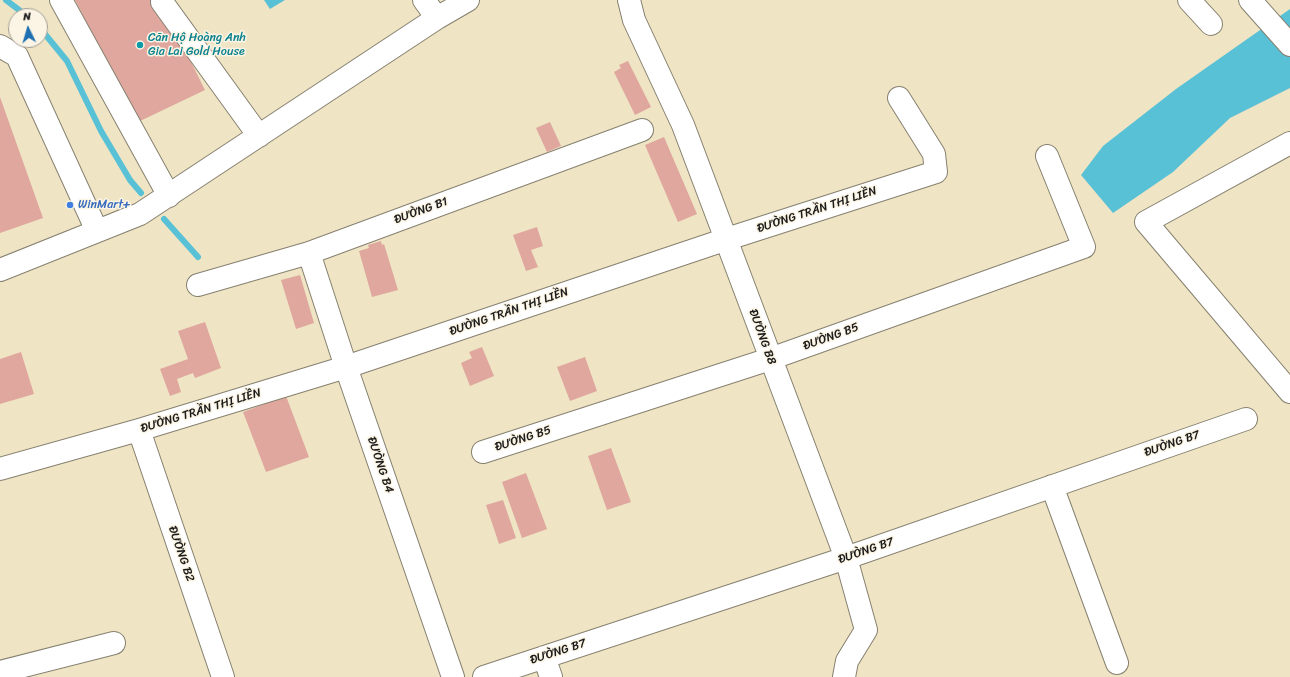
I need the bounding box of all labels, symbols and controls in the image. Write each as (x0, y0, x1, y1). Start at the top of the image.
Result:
text: N (22, 7, 32, 26)
north arrow (8, 8, 48, 48)
place label: Căn Hộ Hoàng Anh Gia Lai Gold House (148, 31, 246, 59)
marker: Căn Hộ Hoàng Anh Gia Lai Gold House (135, 40, 145, 50)
street label: ĐƯỜNG TRẦN THỊ LIỀN (755, 184, 879, 236)
street label: ĐƯỜNG B1 (392, 195, 450, 227)
place label: WinMart+ (78, 198, 130, 212)
marker: WinMart+ (65, 200, 75, 210)
street label: ĐƯỜNG TRẦN THỊ LIỀN (448, 285, 570, 339)
street label: ĐƯỜNG B8 (745, 307, 779, 367)
street label: ĐƯỜNG B5 (801, 320, 861, 354)
street label: ĐƯỜNG TRẦN THỊ LIỀN (139, 386, 263, 436)
street label: ĐƯỜNG B5 (493, 423, 553, 455)
street label: ĐƯỜNG B7 (1142, 428, 1202, 460)
street label: ĐƯỜNG B4 (364, 435, 396, 495)
street label: ĐƯỜNG B2 (165, 524, 197, 584)
street label: ĐƯỜNG B7 (836, 535, 896, 567)
street label: ĐƯỜNG B7 (528, 636, 588, 668)

